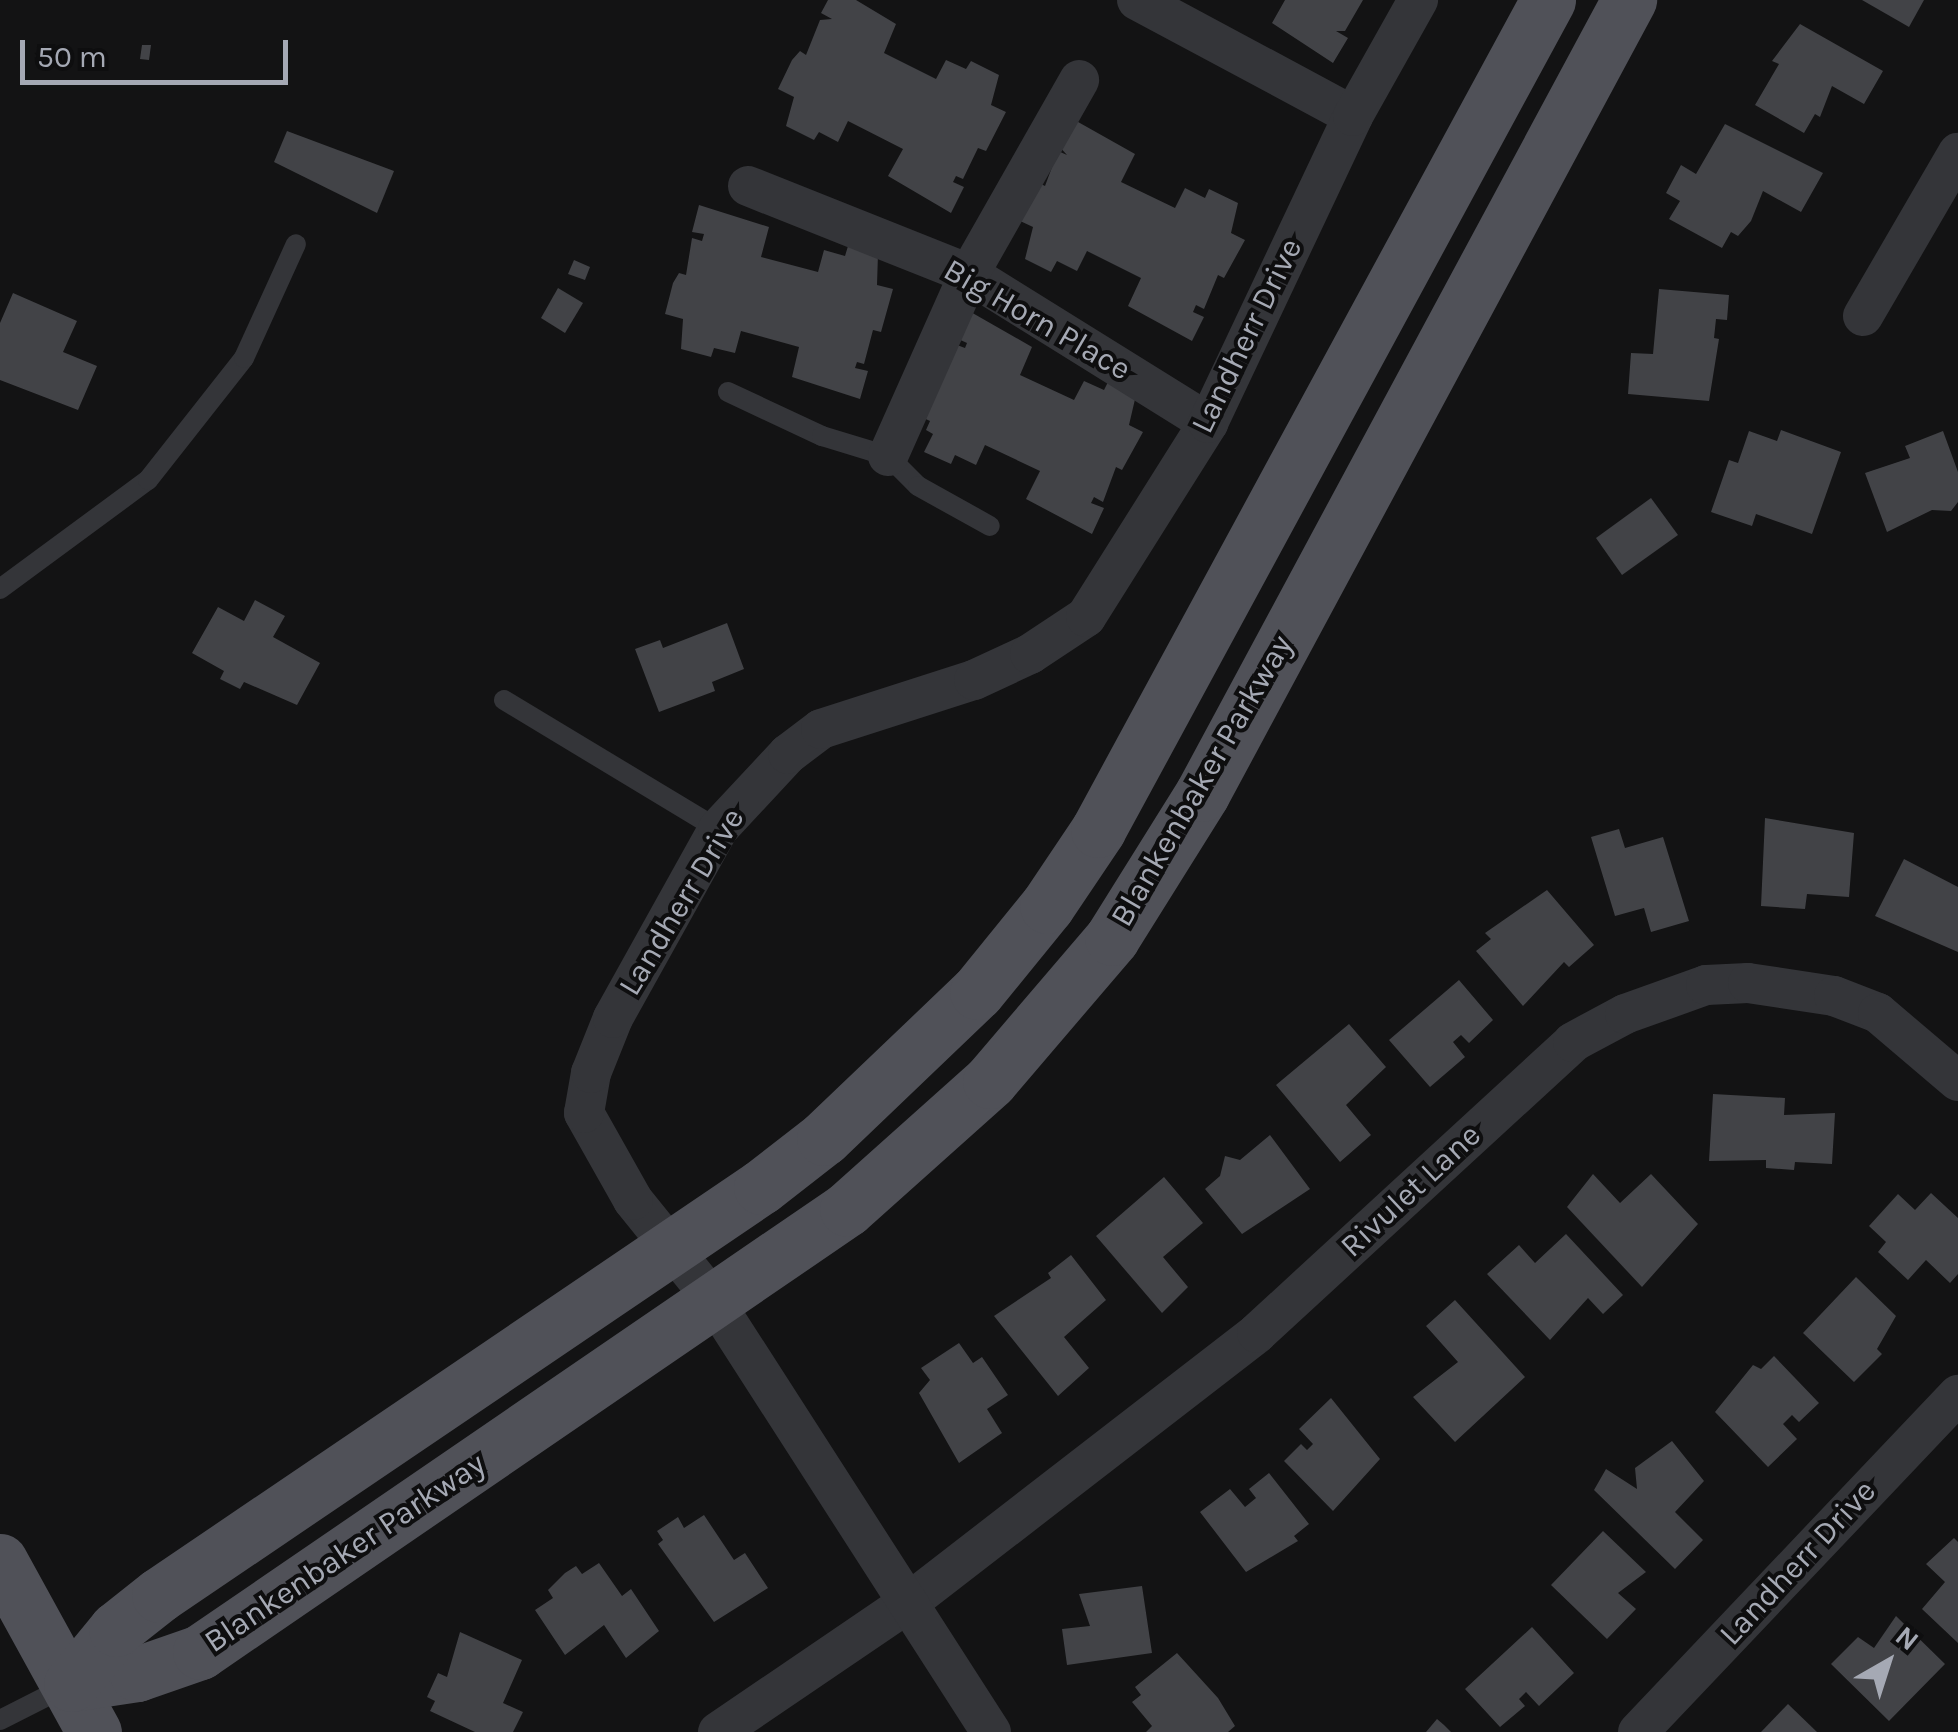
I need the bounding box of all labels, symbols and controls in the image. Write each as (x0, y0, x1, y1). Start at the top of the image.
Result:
scale bar (25, 20, 292, 82)
text: 50 m (37, 39, 107, 75)
street label: Landherr Drive (1183, 232, 1311, 440)
street label: Big Horn Place (937, 251, 1137, 389)
street label: Blankenbaker Parkway (1103, 628, 1301, 934)
street label: Landherr Drive (611, 801, 753, 1003)
street label: Rivulet Lane (1333, 1116, 1489, 1266)
street label: Blankenbaker Parkway (197, 1445, 493, 1661)
street label: Landherr Drive (1712, 1472, 1884, 1654)
north arrow (1838, 1612, 1938, 1712)
text: N (1889, 1619, 1925, 1657)

